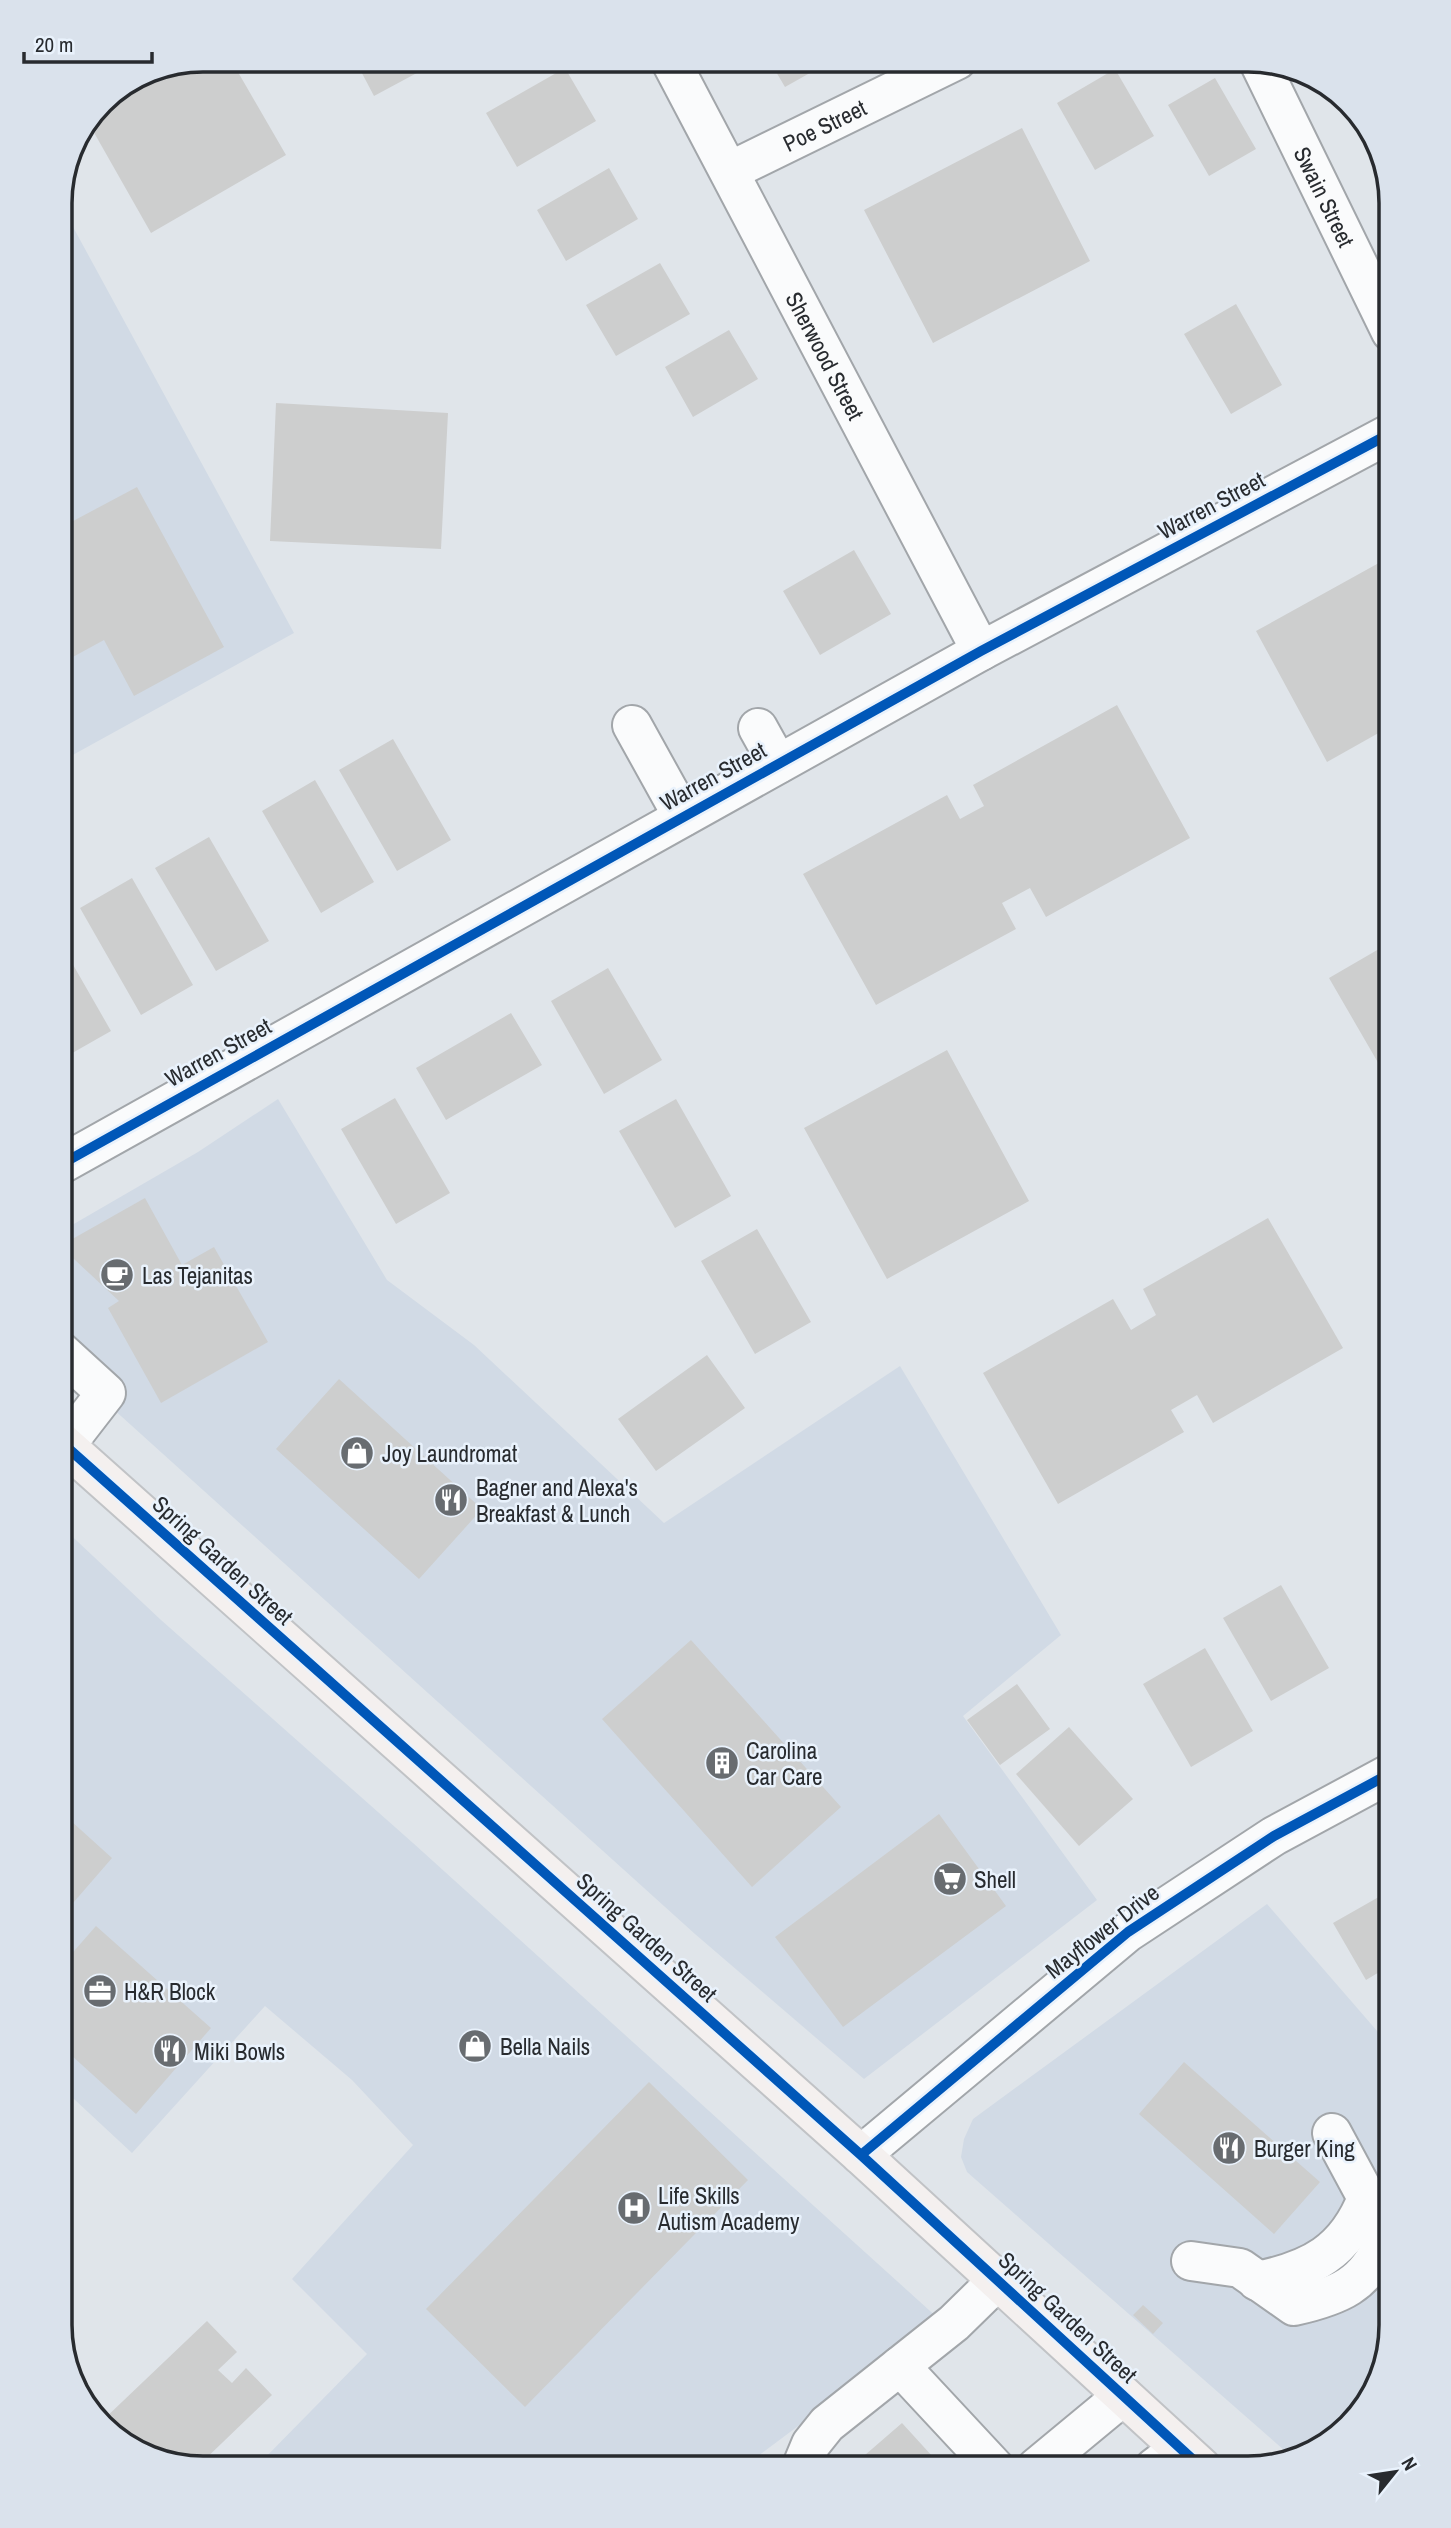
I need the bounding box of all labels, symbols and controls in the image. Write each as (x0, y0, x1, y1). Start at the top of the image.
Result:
scale bar (24, 21, 152, 65)
text: 20 m (35, 30, 73, 59)
street label: Poe Street (777, 91, 871, 158)
street label: Swain Street (1287, 141, 1362, 252)
street label: Sherwood Street (779, 286, 872, 425)
street label: Warren Street (1152, 464, 1270, 546)
street label: Warren Street (654, 734, 772, 818)
street label: Warren Street (159, 1010, 277, 1094)
cafe icon: Las Tejanitas (98, 1256, 136, 1294)
place label: Las Tejanitas (142, 1260, 253, 1291)
shop icon: Joy Laundromat (338, 1434, 376, 1472)
place label: Joy Laundromat (382, 1438, 517, 1469)
place label: Bagner and Alexa's Breakfast & Lunch (476, 1472, 638, 1529)
restaurant icon: Bagner and Alexa's Breakfast & Lunch (432, 1481, 470, 1519)
street label: Spring Garden Street (146, 1488, 300, 1632)
place label: Carolina Car Care (746, 1735, 823, 1792)
building icon: Carolina Car Care (703, 1744, 741, 1782)
supermarket icon: Shell (931, 1860, 969, 1898)
place label: Shell (974, 1864, 1016, 1895)
street label: Spring Garden Street (570, 1865, 724, 2009)
street label: Mayflower Drive (1039, 1877, 1165, 1985)
office icon: H&R Block (81, 1972, 119, 2010)
place label: H&R Block (124, 1976, 216, 2007)
shop icon: Bella Nails (456, 2027, 494, 2065)
place label: Bella Nails (500, 2031, 590, 2062)
restaurant icon: Miki Bowls (151, 2032, 189, 2070)
place label: Miki Bowls (194, 2036, 285, 2067)
restaurant icon: Burger King (1210, 2129, 1248, 2167)
place label: Burger King (1254, 2133, 1355, 2164)
place label: Life Skills Autism Academy (657, 2180, 800, 2237)
hospital icon: Life Skills Autism Academy (615, 2189, 653, 2227)
street label: Spring Garden Street (992, 2245, 1144, 2389)
north arrow (1360, 2437, 1430, 2507)
text: N (1396, 2452, 1424, 2475)

